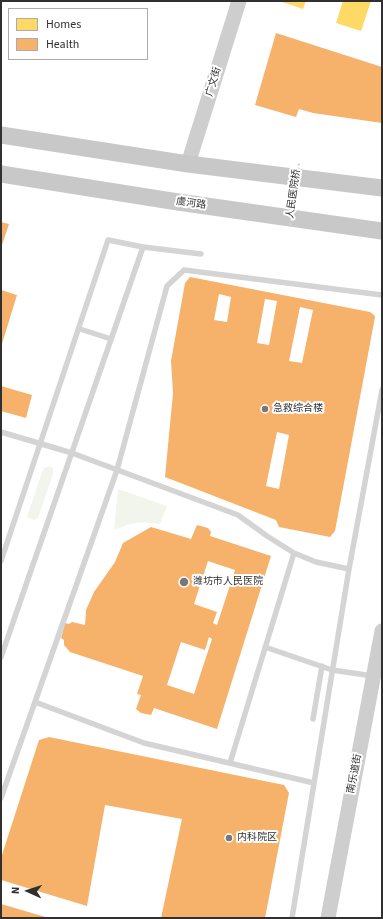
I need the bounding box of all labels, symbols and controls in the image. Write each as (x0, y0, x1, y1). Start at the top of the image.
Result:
legend (8, 8, 148, 60)
text: Homes (46, 16, 81, 33)
text: Health (46, 36, 79, 53)
street label: 广文街 (204, 66, 224, 98)
street label: 人民医院桥 (285, 168, 303, 220)
street label: 虞河路 (175, 196, 207, 212)
place label: 急救综合楼 (273, 403, 323, 415)
marker: 急救综合楼 (260, 404, 270, 414)
marker: 潍坊市人民医院 (178, 576, 190, 588)
place label: 潍坊市人民医院 (193, 576, 263, 588)
street label: 南乐道街 (345, 753, 365, 795)
place label: 内科院区 (237, 832, 277, 844)
marker: 内科院区 (224, 833, 234, 843)
north arrow (8, 871, 48, 911)
text: N (8, 886, 23, 894)

